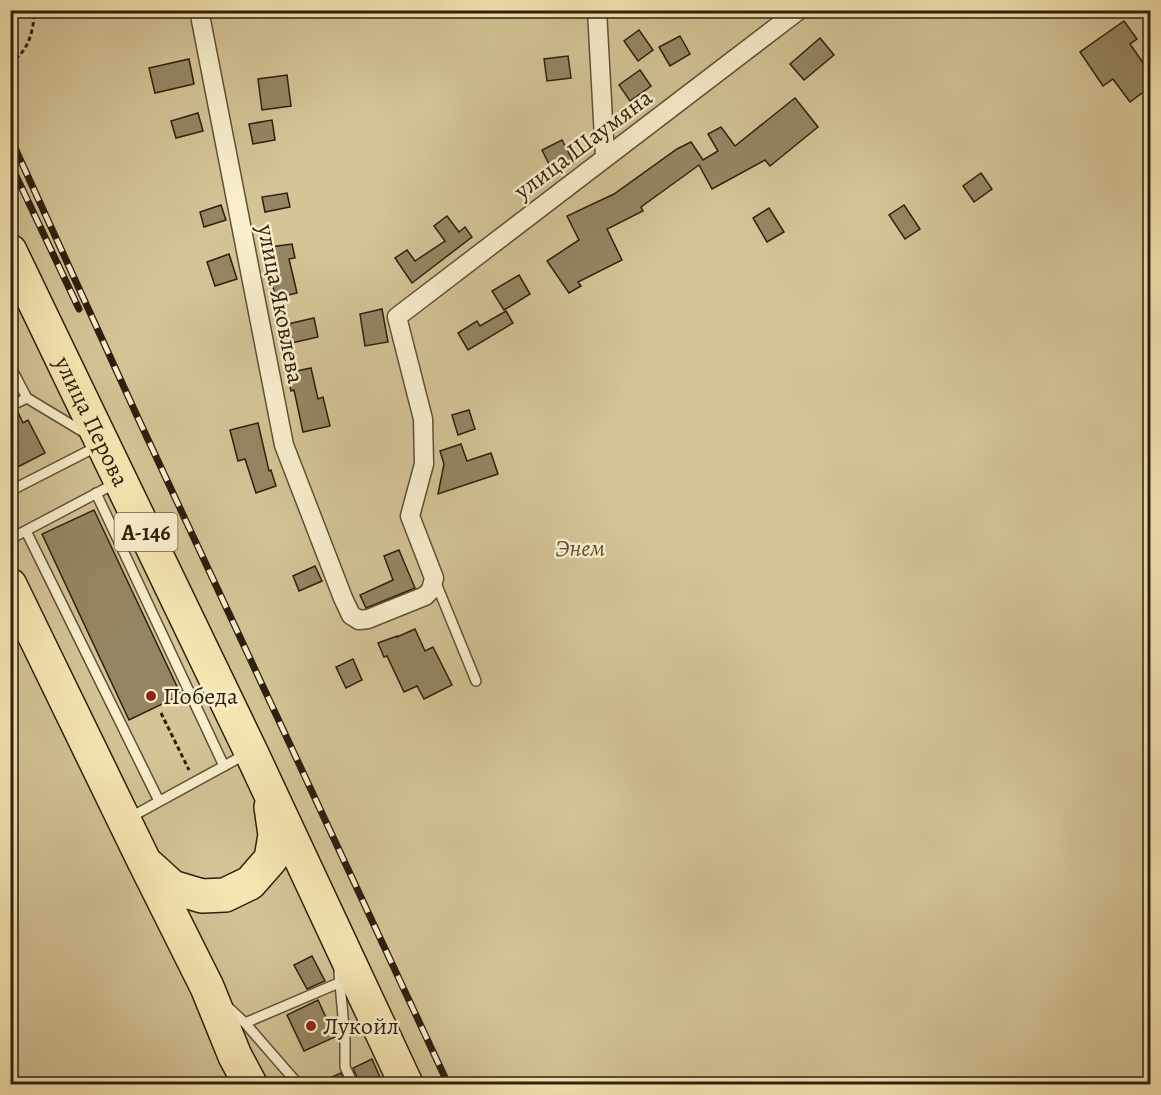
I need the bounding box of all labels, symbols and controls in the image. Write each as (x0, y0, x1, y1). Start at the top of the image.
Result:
street label: улица Шаумяна (507, 81, 659, 207)
street label: улица Яковлева (250, 221, 312, 386)
street label: улица Перова (47, 350, 137, 492)
road number: А-146 (114, 513, 178, 551)
park label: Энем (555, 532, 605, 564)
place label: Победа (163, 680, 238, 712)
marker: Победа (144, 689, 158, 703)
place label: Лукойл (323, 1010, 399, 1042)
marker: Лукойл (304, 1019, 318, 1033)

